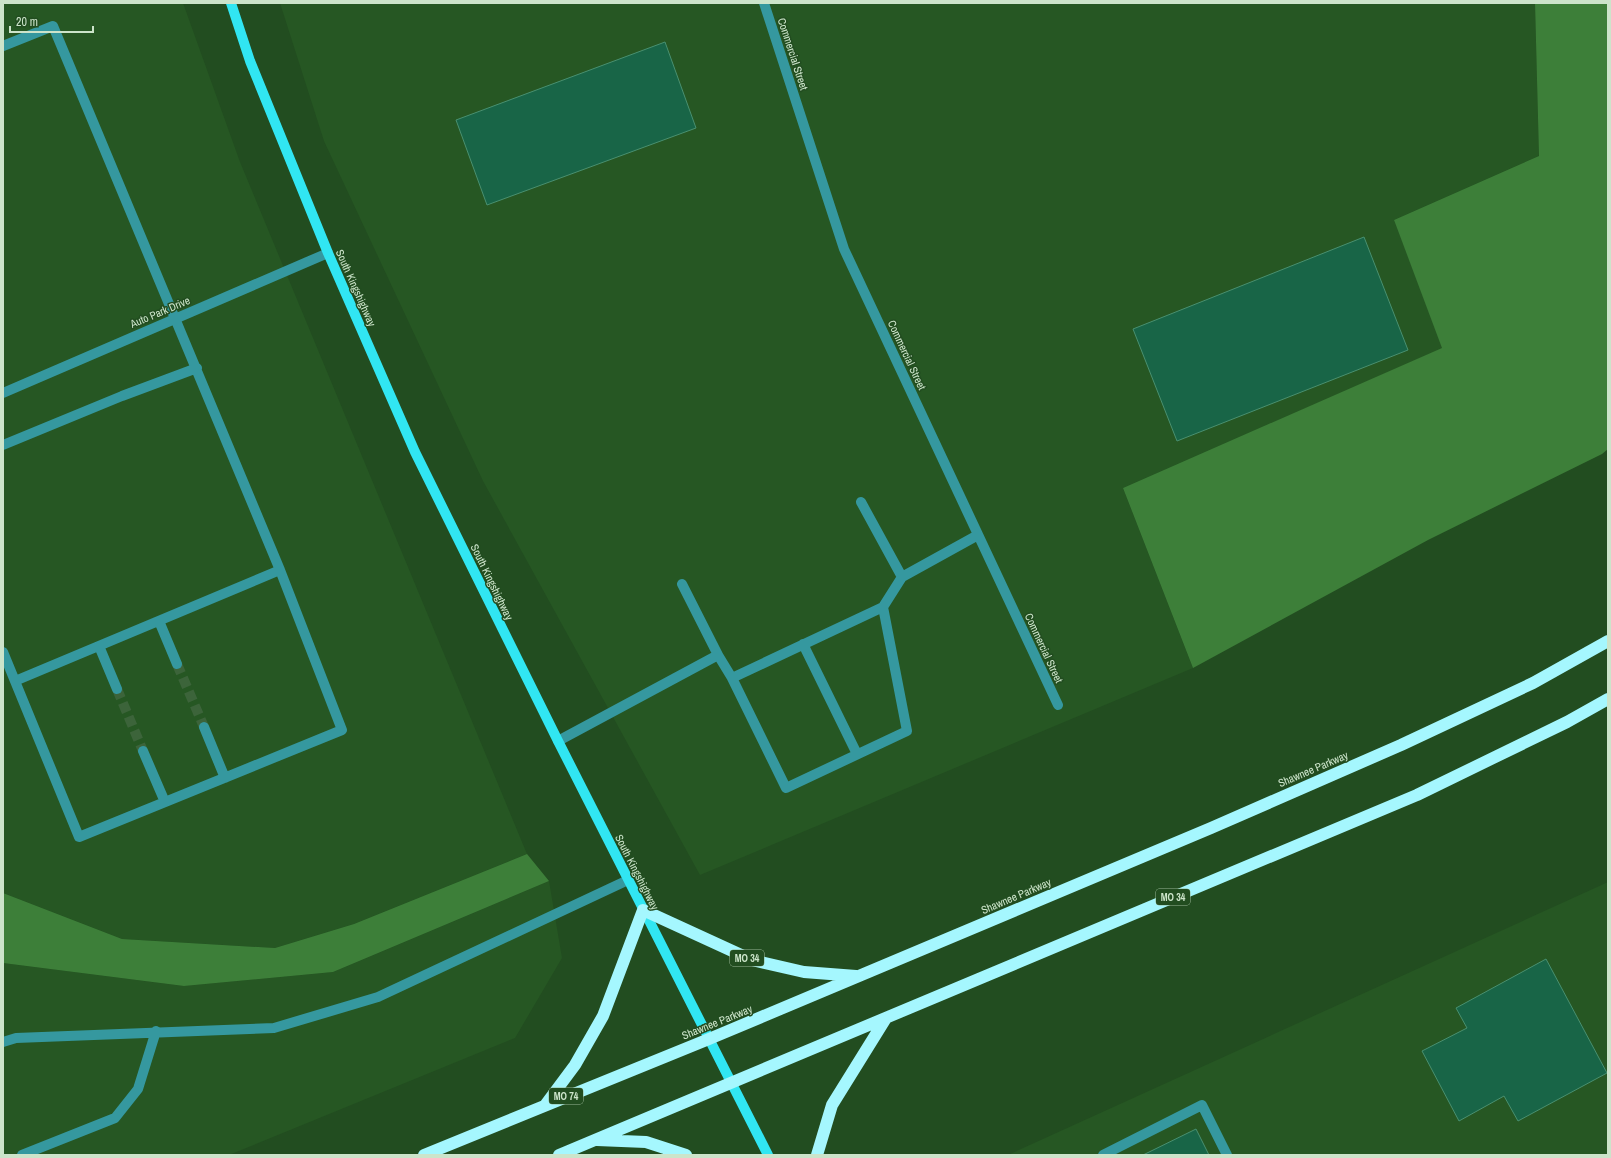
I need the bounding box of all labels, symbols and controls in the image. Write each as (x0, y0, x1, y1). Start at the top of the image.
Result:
scale bar (10, 8, 93, 34)
text: 20 m (16, 14, 38, 30)
street label: Commercial Street (775, 16, 811, 92)
street label: South Kingshighway (333, 247, 379, 329)
street label: Auto Park Drive (127, 293, 192, 331)
street label: Commercial Street (885, 318, 929, 392)
street label: South Kingshighway (468, 542, 517, 623)
street label: Commercial Street (1022, 611, 1066, 685)
street label: Shawnee Parkway (1276, 748, 1351, 790)
street label: South Kingshighway (612, 832, 662, 912)
street label: Shawnee Parkway (979, 875, 1054, 917)
road number: MO 34 (1156, 889, 1190, 905)
road number: MO 34 (730, 950, 764, 966)
street label: Shawnee Parkway (680, 1001, 755, 1042)
road number: MO 74 (549, 1088, 583, 1104)

